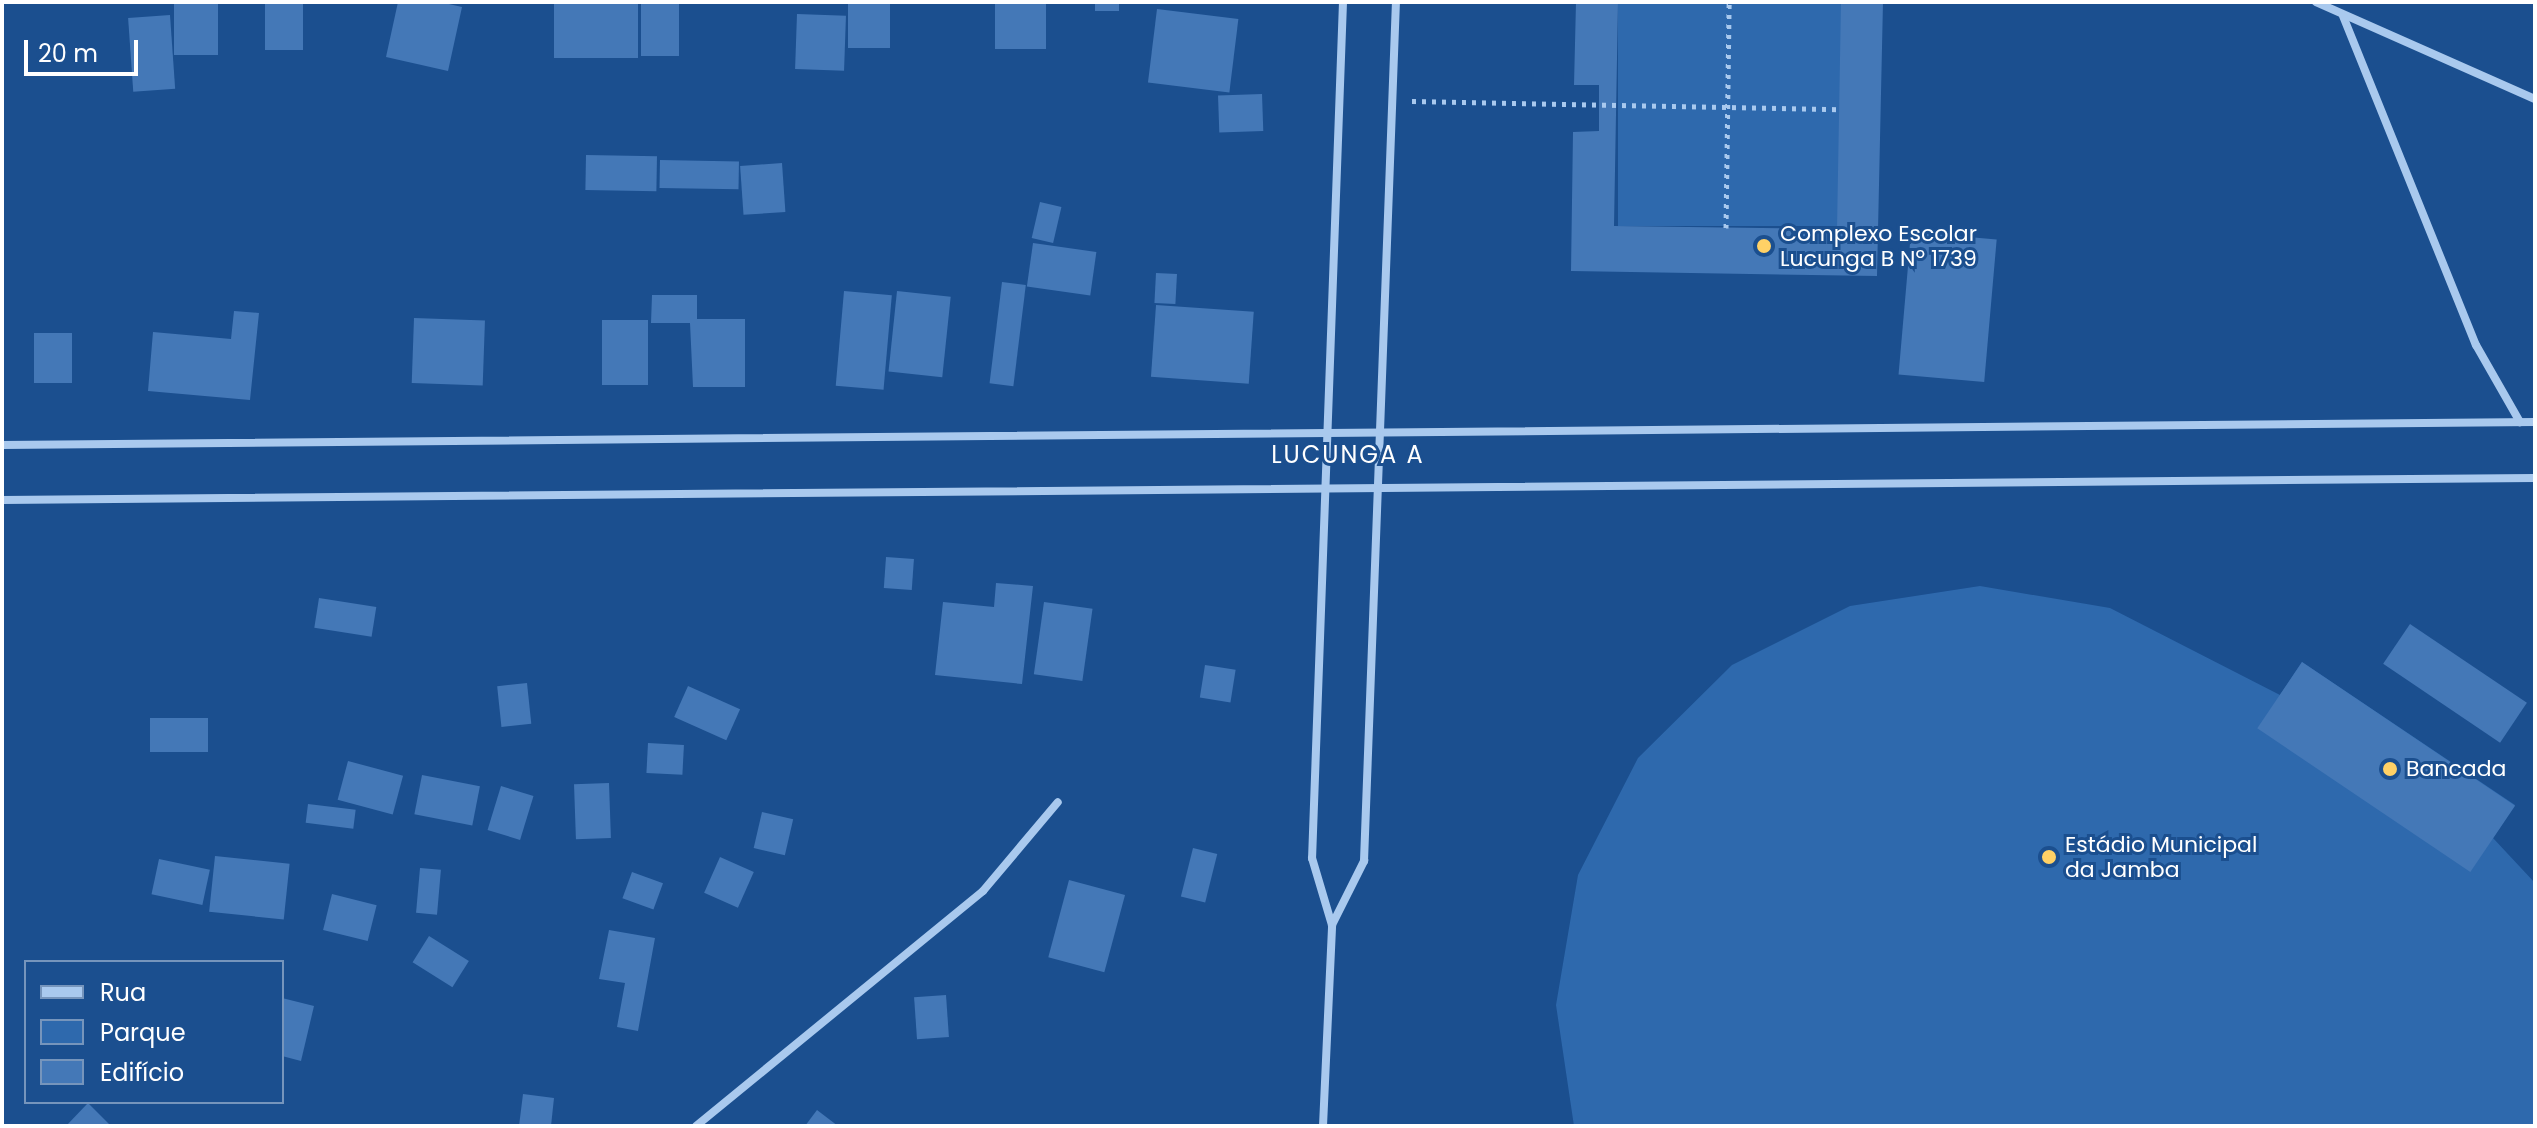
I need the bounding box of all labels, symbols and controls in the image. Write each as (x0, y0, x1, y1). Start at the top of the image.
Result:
scale bar (28, 24, 142, 74)
text: 20 m (38, 37, 98, 70)
place label: Complexo Escolar Lucunga B Nº 1739 (1780, 220, 1977, 272)
marker: Complexo Escolar Lucunga B Nº 1739 (1755, 237, 1773, 255)
district label: LUCUNGA A (1271, 441, 1425, 469)
place label: Bancada (2406, 756, 2506, 782)
marker: Bancada (2381, 760, 2399, 778)
place label: Estádio Municipal da Jamba (2065, 831, 2257, 882)
marker: Estádio Municipal da Jamba (2040, 848, 2058, 866)
legend (24, 960, 284, 1104)
text: Rua (100, 976, 146, 1009)
text: Parque (100, 1016, 186, 1049)
text: Edifício (100, 1056, 184, 1089)

